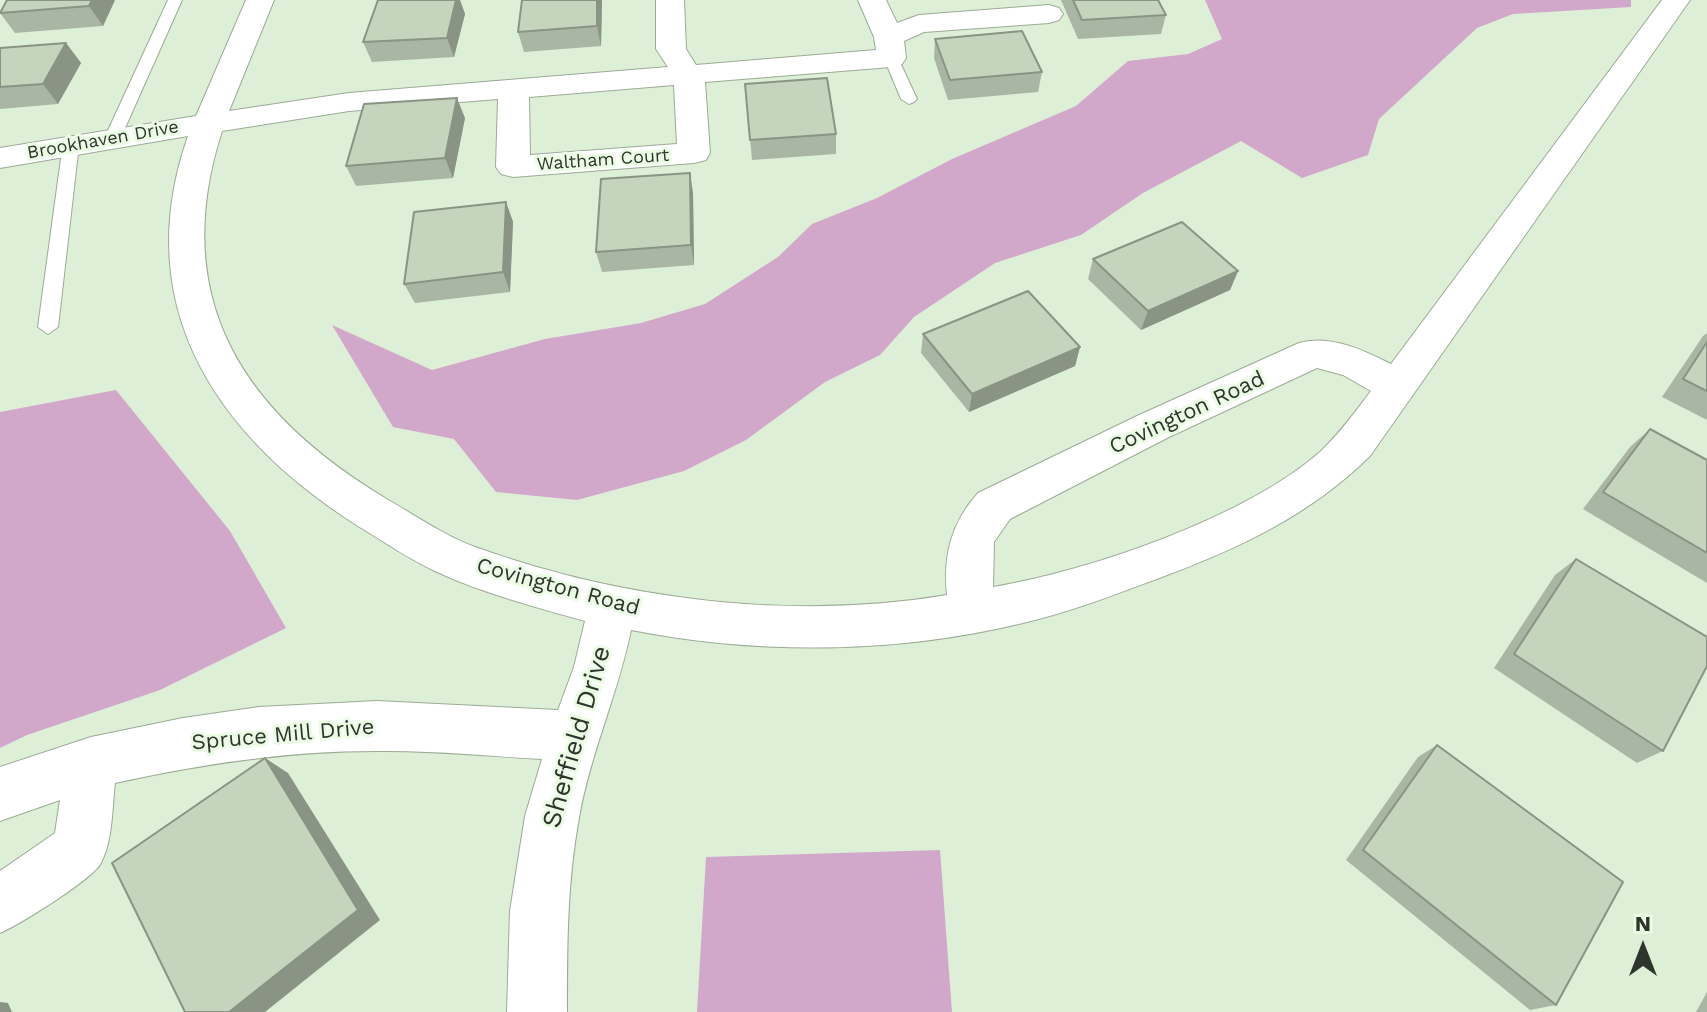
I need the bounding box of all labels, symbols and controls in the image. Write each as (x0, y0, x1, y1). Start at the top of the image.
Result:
street label: Brookhaven Drive (26, 116, 180, 164)
street label: Waltham Court (536, 145, 670, 175)
street label: Covington Road (1105, 366, 1269, 460)
street label: Covington Road (473, 552, 643, 622)
street label: Sheffield Drive (536, 642, 618, 832)
street label: Spruce Mill Drive (191, 714, 375, 756)
north arrow (1603, 908, 1683, 988)
text: N (1635, 911, 1651, 936)

